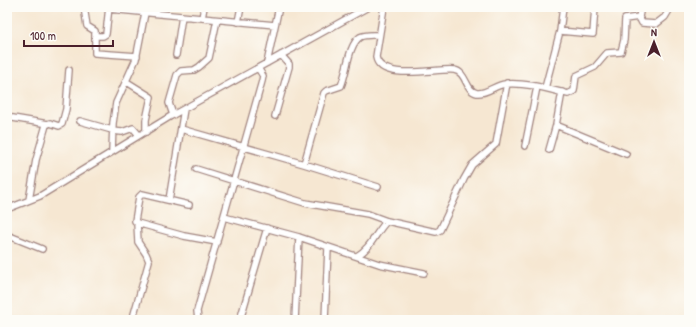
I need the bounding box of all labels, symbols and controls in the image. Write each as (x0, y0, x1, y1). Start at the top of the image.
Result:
scale bar (24, 22, 113, 48)
north arrow (634, 22, 674, 62)
text: N (651, 25, 657, 39)
text: 100 m (30, 27, 56, 44)

